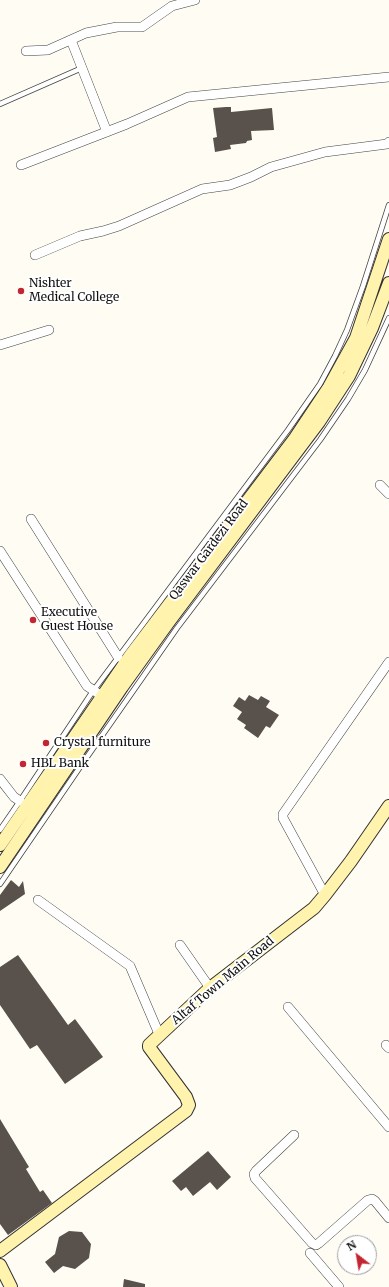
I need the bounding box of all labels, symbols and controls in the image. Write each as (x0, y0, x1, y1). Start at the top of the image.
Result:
place label: Nishter Medical College (29, 277, 119, 305)
marker: Nishter Medical College (16, 286, 26, 296)
street label: Qaswar Gardezi Road (167, 497, 251, 603)
place label: Executive Guest House (41, 606, 113, 634)
marker: Executive Guest House (28, 615, 38, 625)
place label: Crystal furniture (54, 736, 151, 750)
marker: Crystal furniture (41, 738, 51, 748)
place label: HBL Bank (31, 757, 89, 771)
marker: HBL Bank (18, 759, 28, 769)
street label: Altaf Town Main Road (169, 934, 277, 1028)
north arrow (337, 1235, 377, 1275)
text: N (344, 1237, 359, 1254)

